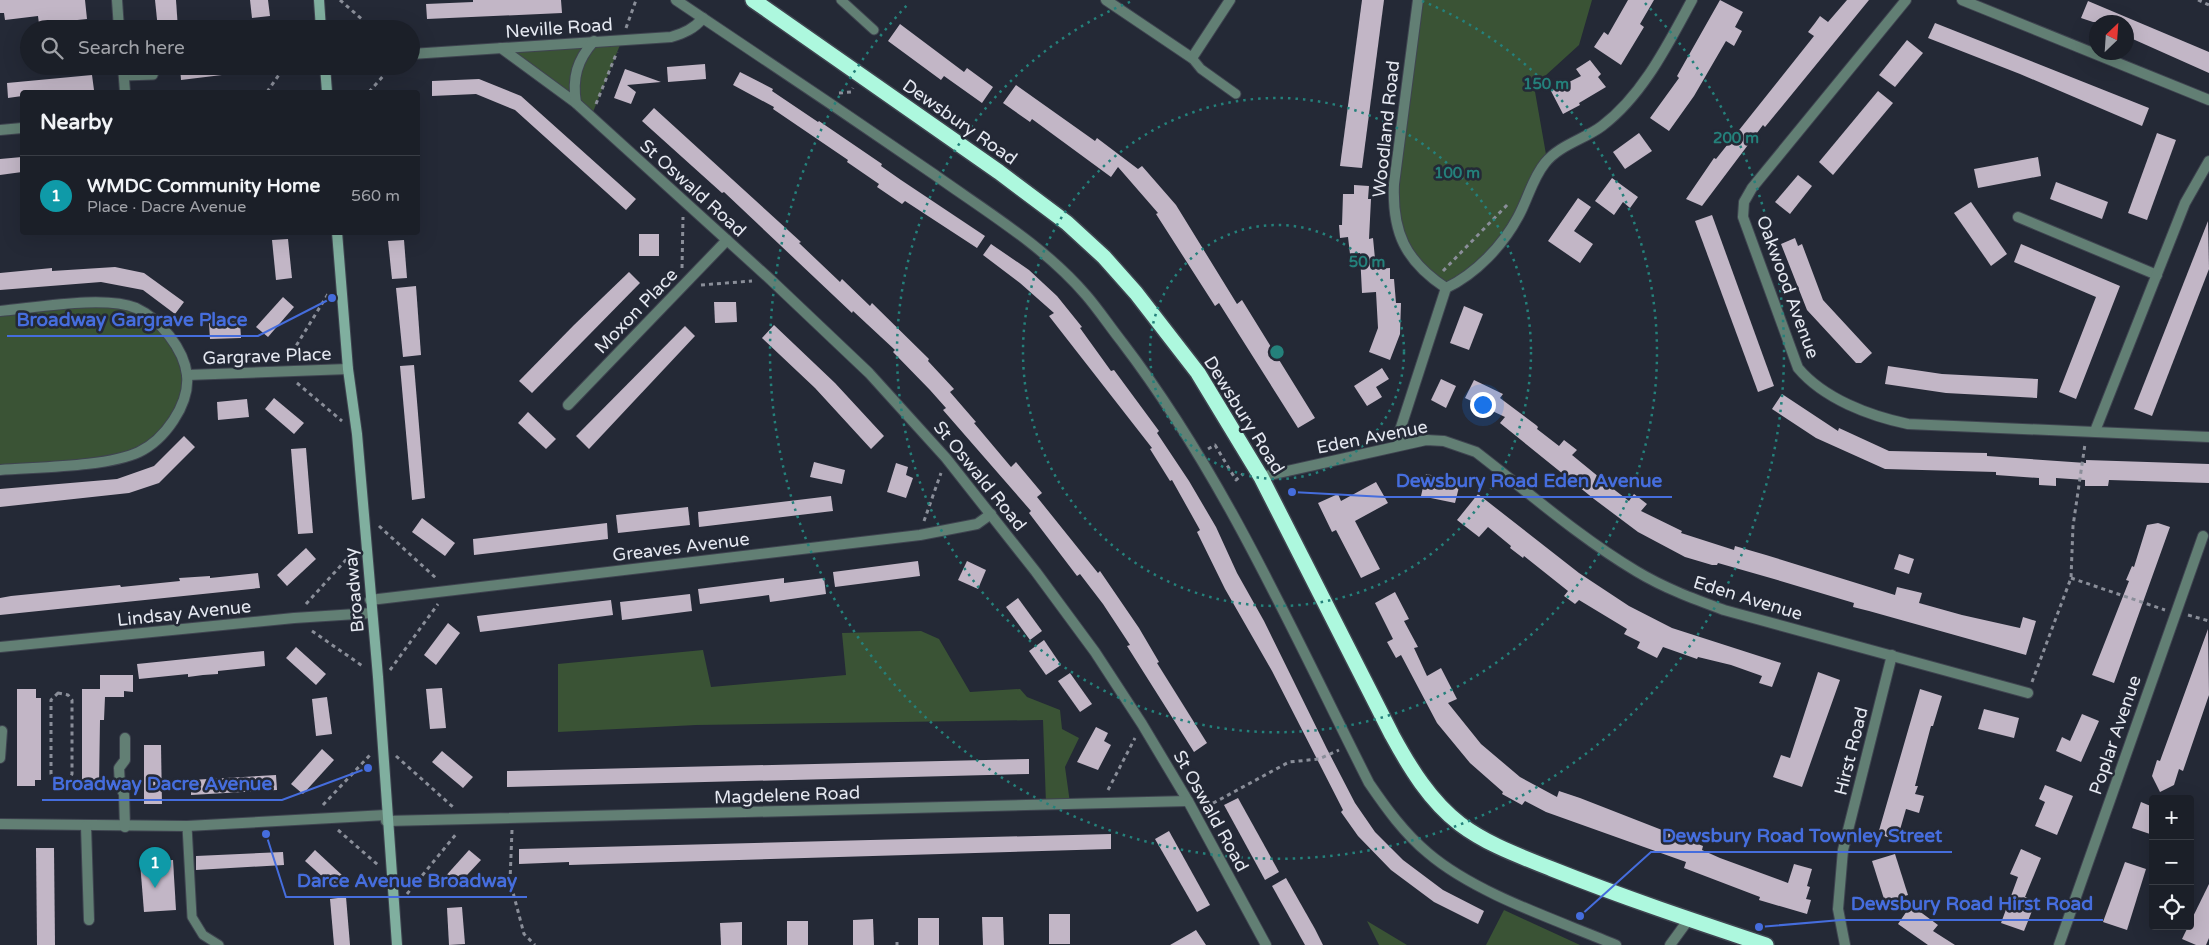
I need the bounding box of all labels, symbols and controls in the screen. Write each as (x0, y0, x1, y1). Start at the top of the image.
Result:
street label: Neville Road (505, 13, 613, 43)
north arrow (2089, 15, 2134, 60)
search box (20, 20, 420, 75)
icon: search (38, 34, 66, 62)
text: Search here (78, 37, 185, 59)
street label: Woodland Road (1368, 59, 1404, 199)
street label: Dewsbury Road (898, 74, 1022, 170)
text: 150 m (1523, 75, 1569, 93)
text: Nearby (40, 110, 113, 135)
text: 200 m (1713, 129, 1759, 147)
street label: St Oswald Road (635, 135, 751, 241)
text: 100 m (1434, 164, 1480, 182)
text: WMDC Community Home (87, 175, 320, 197)
text: 1 (51, 186, 61, 206)
text: 560 m (351, 186, 400, 206)
text: Place · Dacre Avenue (87, 197, 246, 217)
street label: Oakwood Avenue (1752, 212, 1824, 362)
text: 50 m (1349, 253, 1385, 271)
street label: Moxon Place (590, 264, 682, 358)
callout: Broadway Gargrave Place (7, 302, 258, 336)
text: Broadway Gargrave Place (16, 309, 248, 332)
street label: Gargrave Place (202, 343, 332, 369)
centre of rings (1268, 343, 1286, 361)
street label: Dewsbury Road (1199, 352, 1289, 478)
your location (1470, 392, 1496, 418)
street label: Eden Avenue (1315, 415, 1429, 459)
street label: St Oswald Road (929, 416, 1031, 536)
callout: Dewsbury Road Eden Avenue (1385, 463, 1672, 497)
text: Dewsbury Road Eden Avenue (1396, 470, 1663, 493)
street label: Greaves Avenue (611, 528, 751, 566)
street label: Broadway (339, 546, 369, 633)
street label: Eden Avenue (1691, 571, 1805, 625)
street label: Lindsay Avenue (116, 595, 252, 631)
street label: Poplar Avenue (2084, 672, 2146, 798)
street label: Hirst Road (1829, 705, 1873, 797)
street label: St Oswald Road (1169, 746, 1253, 876)
callout: Broadway Dacre Avenue (42, 766, 282, 800)
text: Broadway Dacre Avenue (52, 773, 272, 796)
street label: Magdelene Road (714, 781, 860, 809)
map controls (2149, 795, 2194, 930)
button: + (2149, 795, 2194, 840)
callout: Dewsbury Road Townley Street (1651, 818, 1952, 852)
text: Dewsbury Road Townley Street (1662, 825, 1943, 848)
button: − (2149, 840, 2194, 885)
pin: 1 (139, 847, 171, 888)
callout: Darce Avenue Broadway (286, 863, 527, 897)
text: Darce Avenue Broadway (297, 870, 518, 893)
button: locate (2149, 885, 2194, 930)
callout: Dewsbury Road Hirst Road (1841, 886, 2103, 920)
text: Dewsbury Road Hirst Road (1851, 893, 2093, 916)

